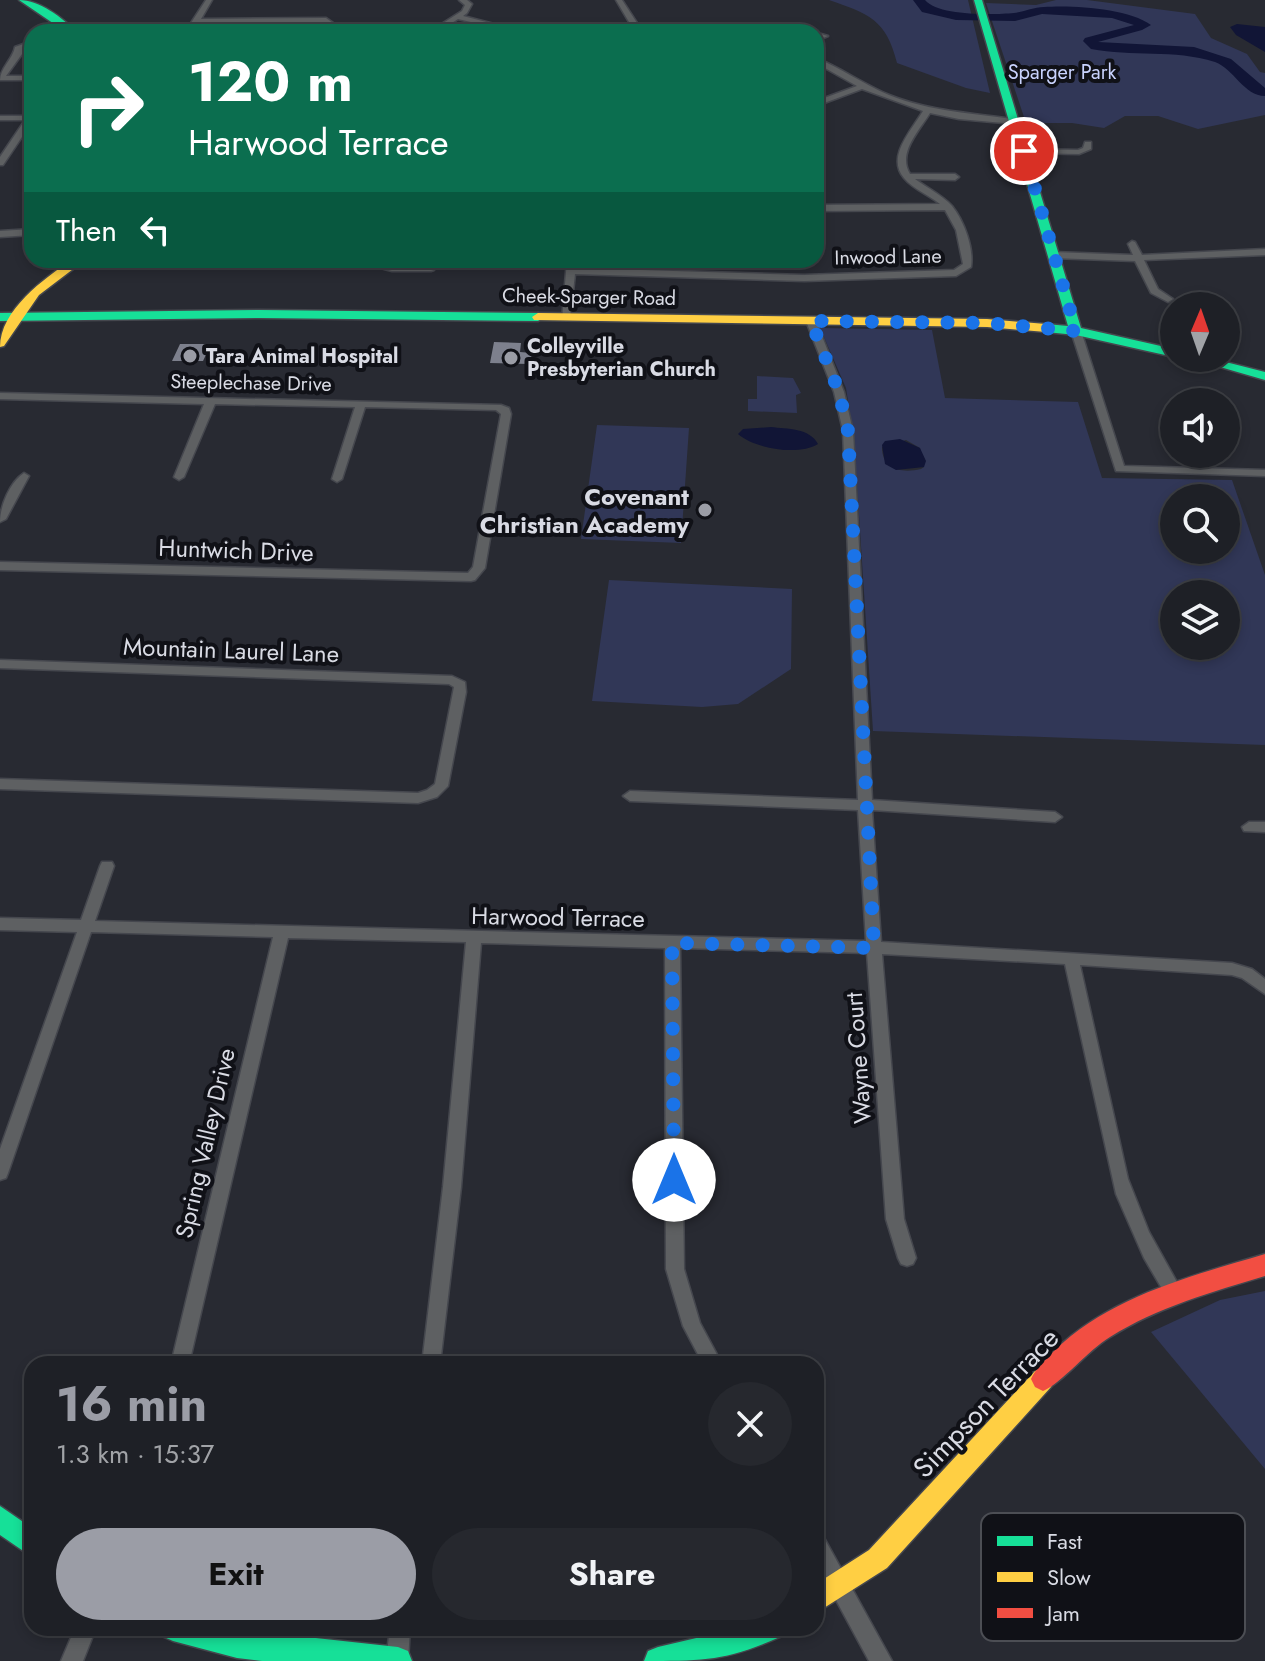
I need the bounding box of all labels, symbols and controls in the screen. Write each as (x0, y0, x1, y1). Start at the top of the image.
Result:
text: 120 m (188, 41, 353, 122)
icon: right (56, 56, 160, 160)
park label: Sparger Park (1008, 58, 1117, 87)
text: Harwood Terrace (188, 116, 449, 168)
pin (990, 117, 1058, 185)
icon: arrive (1002, 129, 1046, 173)
icon: left (133, 208, 177, 252)
text: Then (56, 209, 117, 252)
street label: Inwood Lane (834, 242, 942, 272)
street label: Cheek-Sparger Road (502, 281, 676, 313)
north arrow (1160, 292, 1240, 372)
map controls (1160, 292, 1240, 660)
place label: Colleyville Presbyterian Church (527, 332, 716, 384)
place label: Tara Animal Hospital (206, 342, 398, 371)
marker: Tara Animal Hospital (181, 347, 199, 365)
marker: Colleyville Presbyterian Church (502, 349, 520, 367)
street label: Steeplechase Drive (170, 367, 332, 399)
button: sound (1160, 388, 1240, 468)
place label: Covenant Christian Academy (480, 479, 689, 542)
button: search (1160, 484, 1240, 564)
marker: Covenant Christian Academy (696, 501, 714, 519)
street label: Huntwich Drive (158, 530, 314, 570)
button: layers (1160, 580, 1240, 660)
street label: Mountain Laurel Lane (122, 629, 340, 671)
street label: Harwood Terrace (471, 898, 645, 936)
street label: Wayne Court (836, 991, 880, 1125)
street label: Spring Valley Drive (166, 1045, 244, 1241)
position arrow (632, 1138, 716, 1222)
street label: Simpson Terrace (903, 1319, 1069, 1487)
text: 16 min (56, 1370, 207, 1439)
button: close (708, 1382, 792, 1466)
text: 1.3 km · 15:37 (56, 1435, 214, 1473)
legend (981, 1513, 1245, 1641)
text: Fast (1047, 1525, 1083, 1557)
button: Exit (56, 1528, 416, 1620)
button: Share (432, 1528, 792, 1620)
text: Slow (1047, 1561, 1091, 1593)
text: Jam (1044, 1597, 1080, 1629)

